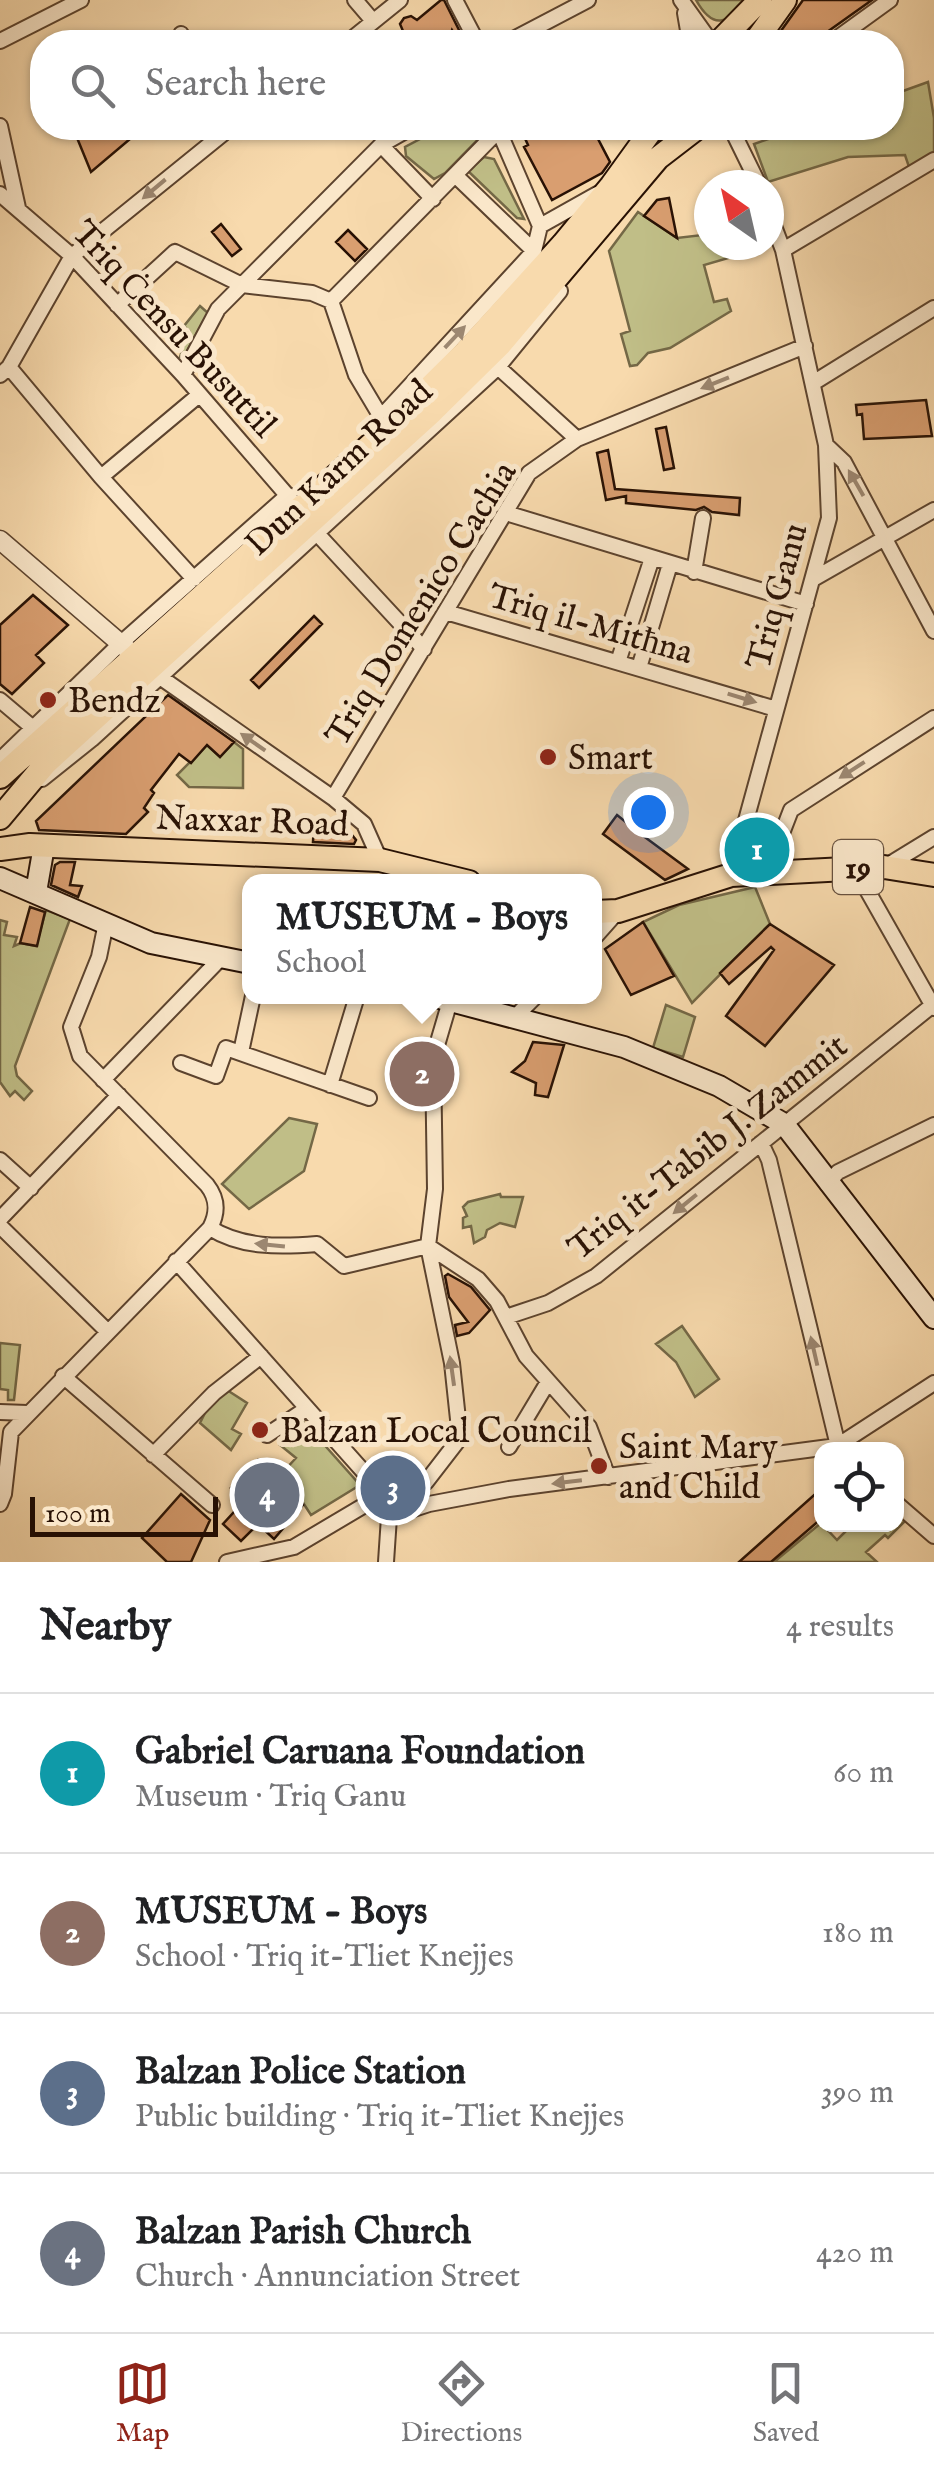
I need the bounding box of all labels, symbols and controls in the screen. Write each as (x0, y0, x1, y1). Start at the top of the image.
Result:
search box (30, 30, 904, 140)
icon: search (65, 58, 120, 113)
text: Search here (145, 61, 326, 109)
north arrow (694, 170, 784, 260)
one-way arrow (142, 178, 167, 199)
street label: Triq Ċensu Busuttil (61, 212, 286, 448)
one-way arrow (443, 325, 466, 349)
street label: Dun Karm Road (237, 370, 443, 567)
one-way arrow (699, 375, 729, 391)
street label: Triq Domenico Cachia (316, 453, 528, 755)
one-way arrow (847, 469, 865, 497)
street label: Triq Ganu (737, 519, 819, 675)
street label: Triq il-Mitħna (483, 575, 699, 676)
place label: Bendz (68, 680, 161, 725)
marker: Bendz (37, 689, 59, 711)
one-way arrow (727, 691, 757, 706)
one-way arrow (239, 733, 266, 752)
place label: Smart (568, 737, 653, 782)
marker: Smart (537, 746, 559, 768)
one-way arrow (838, 761, 866, 779)
your location (623, 787, 674, 838)
street label: Naxxar Road (155, 797, 350, 848)
pin: 1 (724, 812, 790, 888)
road number: 19 (833, 840, 883, 894)
popup (242, 874, 602, 1004)
text: MUSEUM - Boys (276, 895, 568, 943)
text: School (276, 943, 366, 984)
street label: Triq it-Tabib J. Zammit (560, 1025, 858, 1271)
pin: 2 (390, 1036, 454, 1112)
one-way arrow (673, 1193, 698, 1214)
one-way arrow (254, 1237, 285, 1253)
one-way arrow (806, 1335, 821, 1366)
one-way arrow (444, 1355, 460, 1387)
place label: Balzan Local Council (280, 1410, 592, 1455)
marker: Balzan Local Council (249, 1419, 271, 1441)
place label: Saint Mary and Child (619, 1426, 779, 1511)
map controls (814, 1442, 904, 1532)
button: locate (814, 1442, 904, 1532)
pin: 3 (360, 1450, 426, 1526)
marker: Saint Mary and Child (588, 1455, 610, 1477)
pin: 4 (234, 1458, 300, 1532)
one-way arrow (551, 1474, 582, 1490)
scale bar (30, 1492, 218, 1536)
text: 100 m (45, 1497, 111, 1532)
text: Nearby (40, 1601, 171, 1654)
text: 4 results (786, 1607, 894, 1648)
text: Gabriel Caruana Foundation (135, 1729, 585, 1777)
text: 1 (67, 1753, 78, 1794)
text: 60 m (833, 1753, 894, 1794)
text: Museum · Triq Ganu (135, 1777, 406, 1818)
text: MUSEUM - Boys (135, 1889, 427, 1937)
text: 2 (65, 1913, 80, 1954)
text: 180 m (822, 1913, 894, 1954)
text: School · Triq it-Tliet Knejjes (135, 1937, 514, 1978)
text: Balzan Police Station (135, 2049, 466, 2097)
text: 3 (67, 2073, 78, 2114)
text: 390 m (821, 2073, 894, 2114)
text: Public building · Triq it-Tliet Knejjes (135, 2097, 624, 2138)
text: Balzan Parish Church (135, 2209, 471, 2257)
text: 4 (65, 2233, 80, 2274)
text: 420 m (816, 2233, 894, 2274)
text: Church · Annunciation Street (135, 2257, 520, 2298)
tab: Map (115, 2356, 170, 2451)
tab: Directions (400, 2356, 522, 2451)
tab: Saved (753, 2356, 819, 2451)

